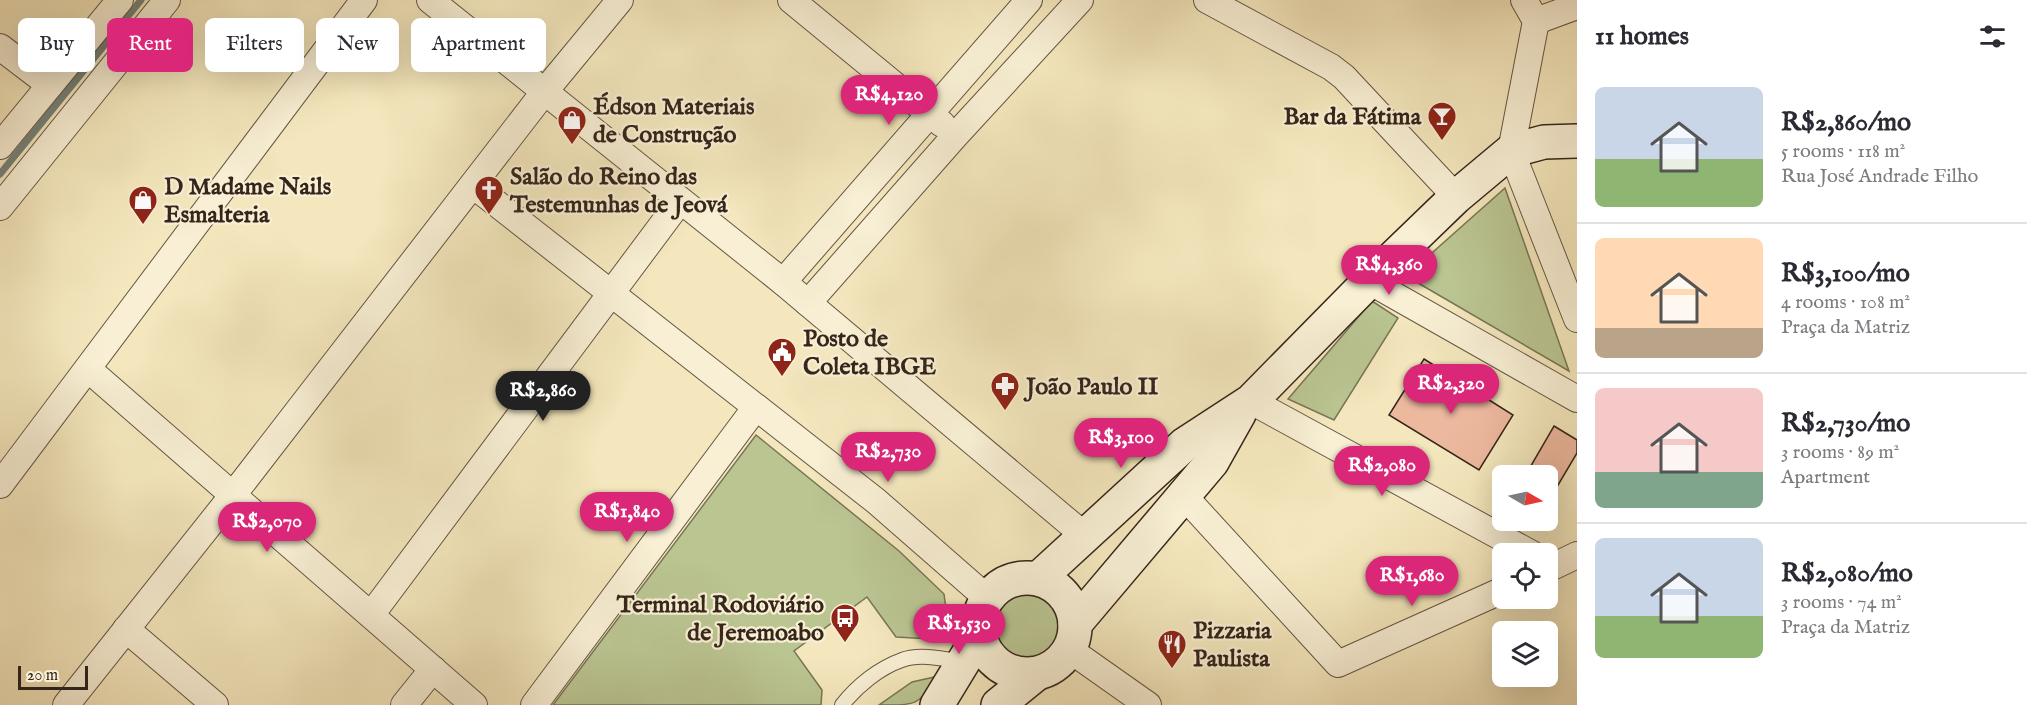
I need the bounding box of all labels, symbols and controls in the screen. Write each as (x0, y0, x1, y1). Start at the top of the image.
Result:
chip: Buy (18, 18, 95, 72)
chip: Rent (107, 18, 193, 72)
chip: Filters (205, 18, 304, 72)
chip: New (316, 18, 399, 72)
chip: Apartment (411, 18, 546, 72)
text: 11 homes (1595, 20, 1689, 53)
icon: filters (1976, 20, 2009, 53)
pin: R$4,120 (834, 75, 944, 126)
text: R$4,120 (855, 82, 923, 107)
place label: Édson Materiais de Construção (593, 92, 755, 151)
bar icon: Bar da Fátima (1426, 100, 1458, 142)
place label: Bar da Fátima (1283, 102, 1422, 133)
shop icon: Édson Materiais de Construção (556, 104, 588, 146)
text: R$2,860/mo (1781, 106, 1911, 139)
icon: home (1643, 111, 1715, 183)
text: 5 rooms · 118 m² (1781, 139, 1905, 164)
place label: Salão do Reino das Testemunhas de Jeová (509, 162, 728, 221)
text: Rua José Andrade Filho (1781, 164, 1978, 189)
place label: D Madame Nails Esmalteria (164, 172, 332, 231)
church icon: Salão do Reino das Testemunhas de Jeová (473, 174, 505, 216)
shop icon: D Madame Nails Esmalteria (127, 184, 159, 226)
pin: R$4,360 (1334, 245, 1444, 296)
text: R$4,360 (1355, 252, 1423, 277)
text: R$3,100/mo (1781, 257, 1910, 290)
icon: home (1643, 262, 1715, 334)
text: 4 rooms · 108 m² (1781, 290, 1910, 315)
text: Praça da Matriz (1781, 315, 1910, 340)
place label: Posto de Coleta IBGE (803, 324, 937, 383)
public building icon: Posto de Coleta IBGE (766, 336, 798, 378)
pin: R$2,320 (1396, 364, 1506, 415)
pharmacy icon: João Paulo II (989, 370, 1021, 412)
pin: R$2,860 (488, 371, 598, 422)
text: R$2,320 (1417, 371, 1485, 396)
place label: João Paulo II (1023, 372, 1159, 403)
text: R$2,860 (509, 378, 577, 403)
text: R$2,730/mo (1781, 407, 1910, 440)
icon: home (1643, 412, 1715, 484)
pin: R$3,100 (1066, 418, 1176, 469)
text: R$3,100 (1088, 425, 1154, 450)
pin: R$2,730 (833, 432, 943, 483)
text: R$2,730 (855, 439, 921, 464)
text: 3 rooms · 89 m² (1781, 440, 1899, 465)
pin: R$2,080 (1327, 446, 1437, 497)
text: R$2,080 (1348, 453, 1416, 478)
north arrow (1492, 465, 1558, 531)
map controls (1492, 465, 1558, 687)
text: Apartment (1781, 465, 1870, 490)
pin: R$1,840 (572, 492, 682, 543)
text: R$1,840 (594, 499, 660, 524)
pin: R$2,070 (212, 502, 322, 553)
text: R$2,070 (232, 509, 302, 534)
button: locate (1492, 543, 1558, 609)
pin: R$1,680 (1357, 556, 1467, 607)
text: R$2,080/mo (1781, 557, 1913, 590)
icon: home (1643, 562, 1715, 634)
text: R$1,680 (1379, 563, 1445, 588)
place label: Terminal Rodoviário de Jeremoabo (616, 590, 824, 649)
text: 3 rooms · 74 m² (1781, 590, 1902, 615)
bus stop icon: Terminal Rodoviário de Jeremoabo (829, 602, 861, 644)
pin: R$1,530 (904, 604, 1014, 655)
text: R$1,530 (927, 611, 991, 636)
text: Praça da Matriz (1781, 615, 1910, 640)
place label: Pizzaria Paulista (1193, 616, 1272, 675)
button: layers (1492, 621, 1558, 687)
restaurant icon: Pizzaria Paulista (1156, 628, 1188, 670)
scale bar (18, 663, 88, 690)
text: 20 m (27, 666, 58, 686)

